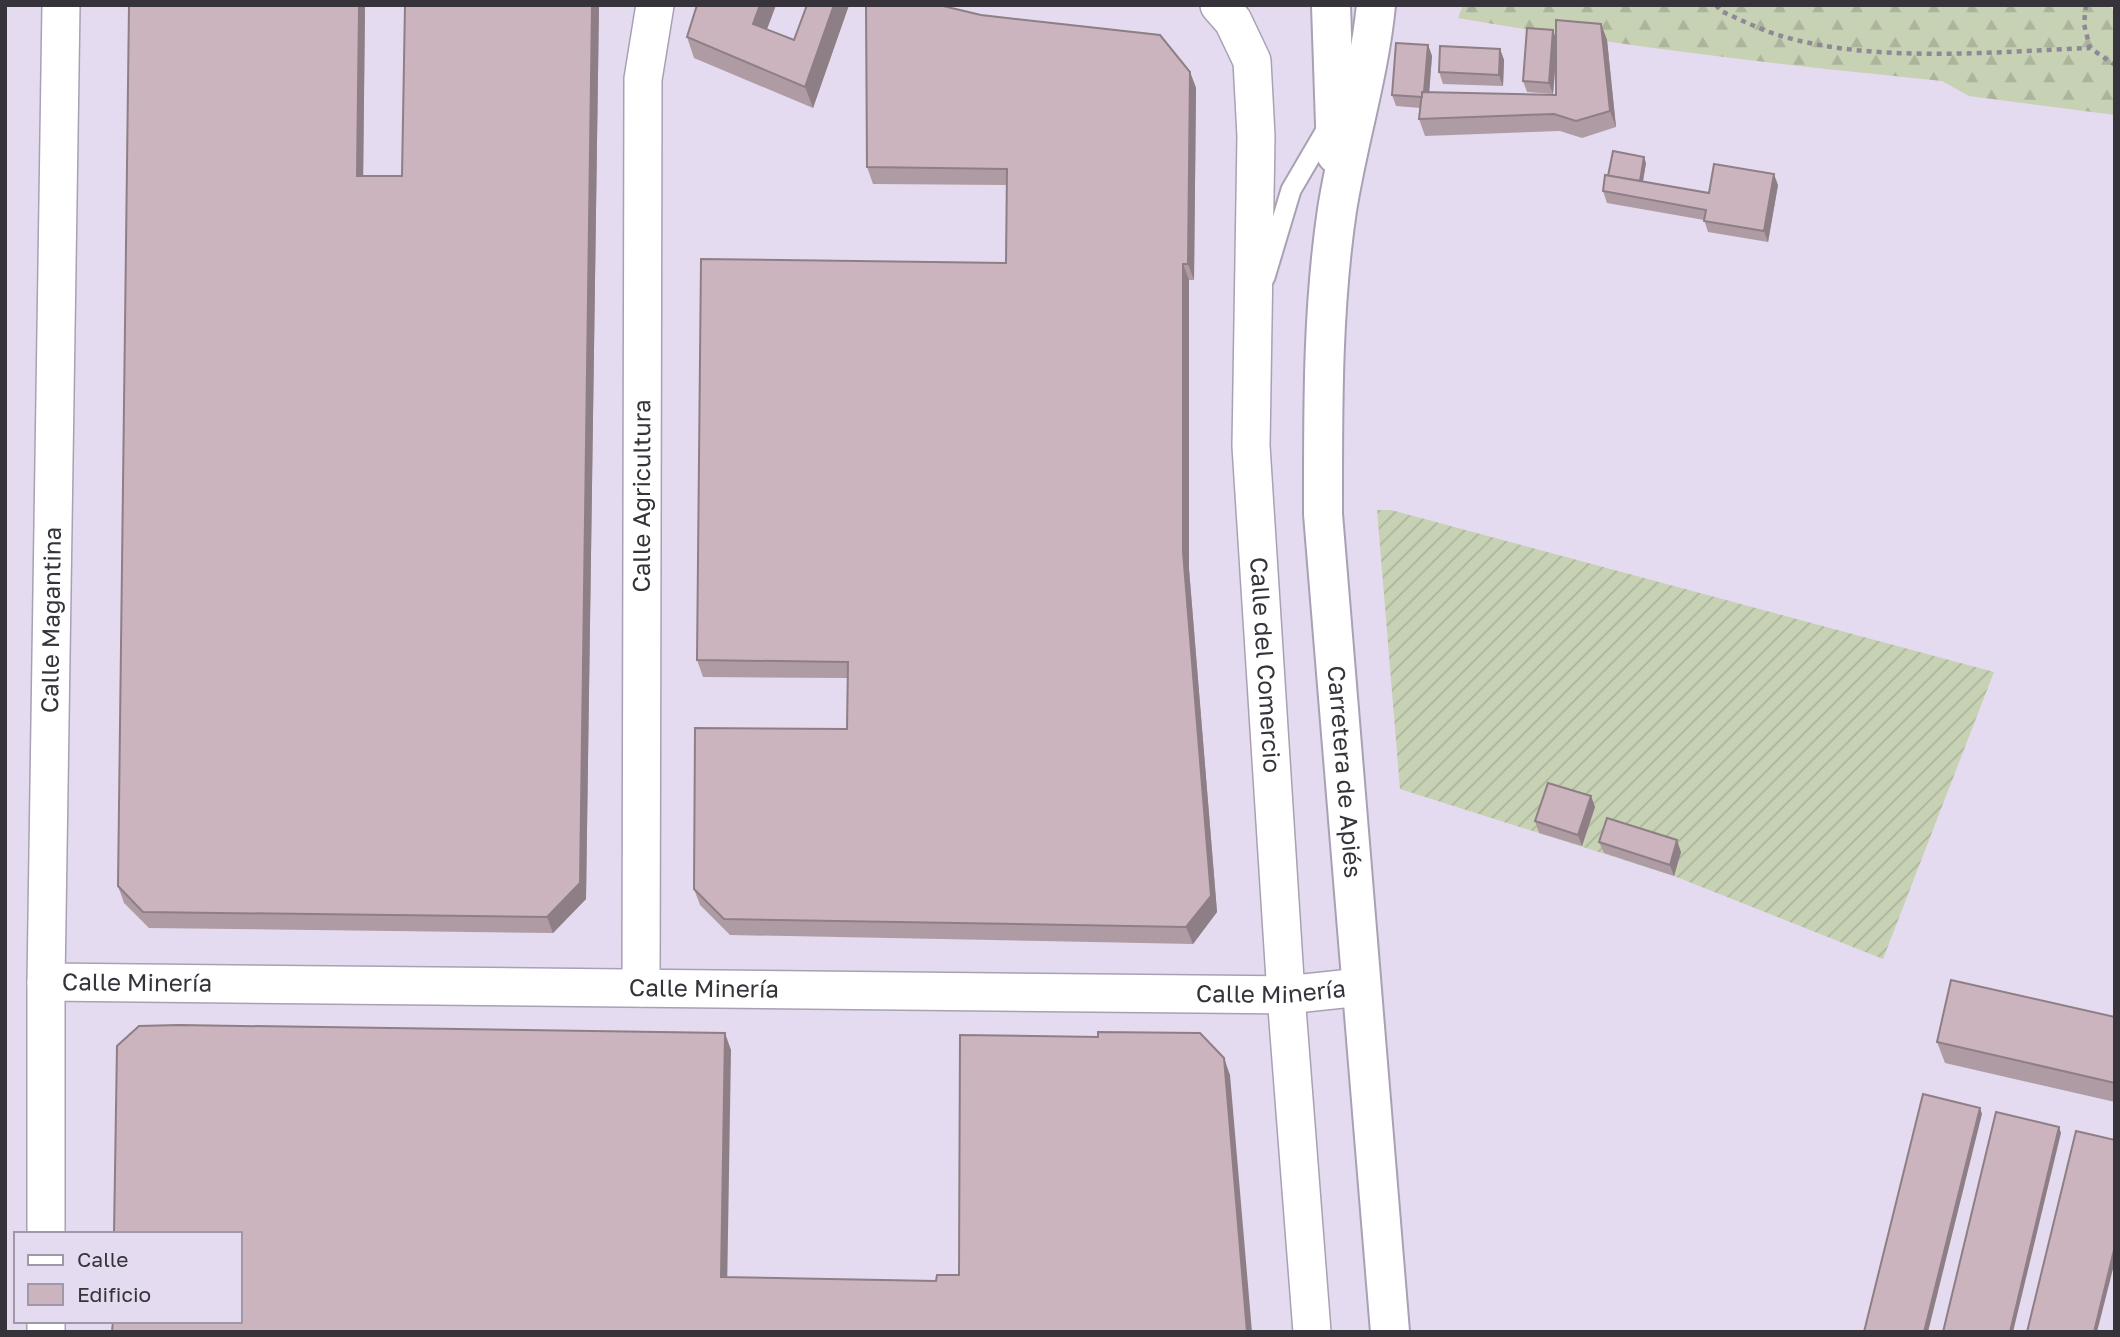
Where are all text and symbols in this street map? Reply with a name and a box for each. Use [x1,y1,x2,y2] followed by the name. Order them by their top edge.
[626,399,655,593] street label: Calle Agricultura
[34,527,66,713] street label: Calle Magantina
[1245,556,1288,774] street label: Calle del Comercio
[1322,664,1369,879] street label: Carretera de Apiés
[62,966,212,997] street label: Calle Minería
[629,972,779,1003] street label: Calle Minería
[1196,973,1347,1008] street label: Calle Minería
[14,1232,242,1323] legend
[77,1246,129,1272] text: Calle
[77,1281,151,1307] text: Edificio

